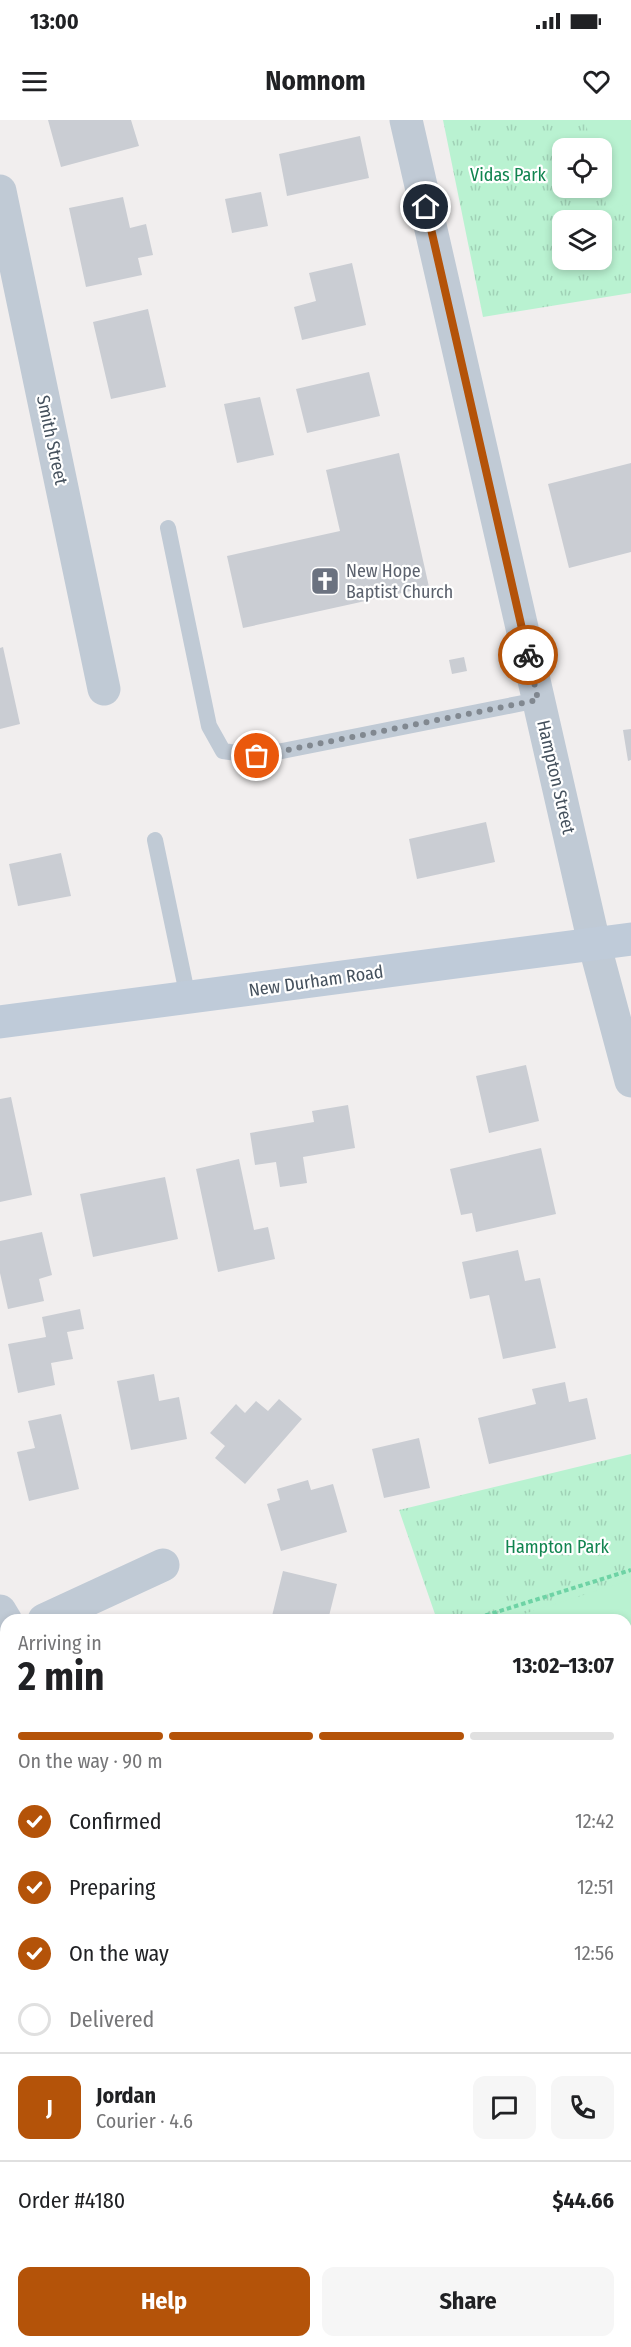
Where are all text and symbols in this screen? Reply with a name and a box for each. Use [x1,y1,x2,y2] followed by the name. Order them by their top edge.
[30,8,79,35] text: 13:00
[18,65,51,98] icon: menu
[265,65,366,97] text: Nomnom
[580,65,613,98] icon: heart
[552,138,612,270] map controls
[552,138,612,198] button: locate
[470,164,547,186] park label: Vidas Park
[400,181,451,232] pin
[409,190,442,223] icon: home
[552,210,612,270] button: layers
[32,393,72,487] street label: Smith Street
[346,560,453,603] place label: New Hope Baptist Church
[309,565,341,597] church icon: New Hope Baptist Church
[498,625,558,685] courier
[512,639,545,672] icon: bike
[532,718,580,836] street label: Hampton Street
[231,730,282,781] pin
[240,739,273,772] icon: bag
[247,961,385,1001] street label: New Durham Road
[505,1536,610,1558] park label: Hampton Park
[18,1631,102,1655] text: Arriving in
[513,1652,614,1679] text: 13:02–13:07
[18,1654,104,1700] text: 2 min
[18,1749,163,1773] text: On the way · 90 m
[18,1805,51,1838] icon: check
[69,1808,162,1835] text: Confirmed
[575,1809,614,1833] text: 12:42
[18,1871,51,1904] icon: check
[69,1874,155,1901] text: Preparing
[577,1875,614,1899] text: 12:51
[18,1937,51,1970] icon: check
[69,1940,169,1967] text: On the way
[574,1941,614,1965] text: 12:56
[69,2006,154,2033] text: Delivered
[473,2076,536,2139] button: chat
[551,2076,614,2139] button: phone
[96,2082,156,2109] text: Jordan
[46,2094,53,2121] text: J
[96,2109,193,2133] text: Courier · 4.6
[18,2187,125,2214] text: Order #4180
[553,2187,614,2214] text: $44.66
[18,2267,310,2336] button: Help
[322,2267,614,2336] button: Share

